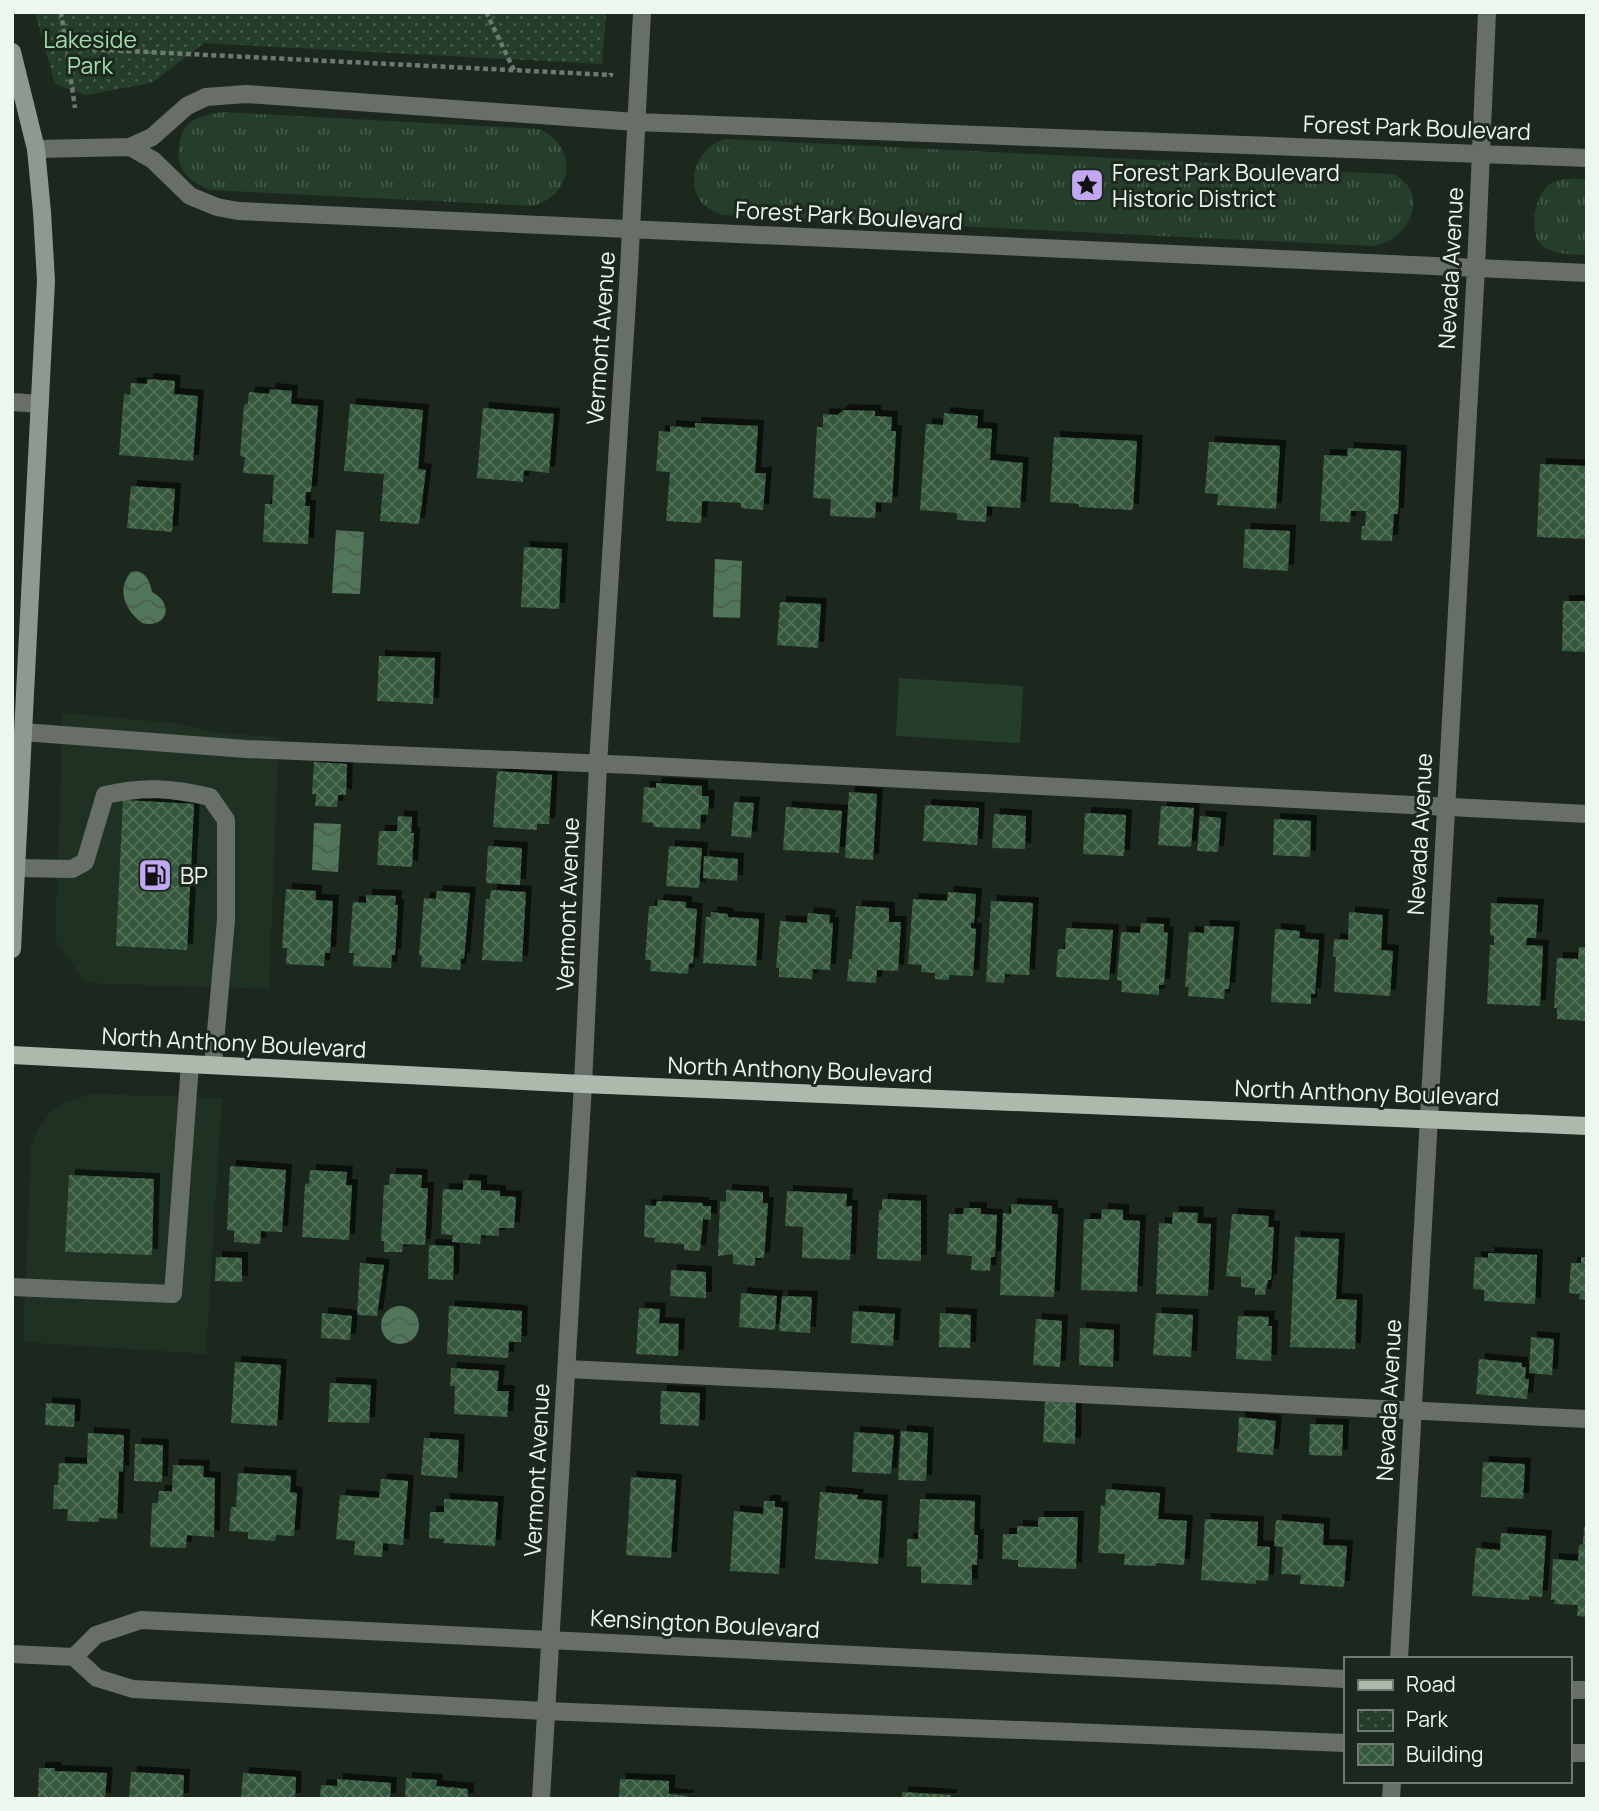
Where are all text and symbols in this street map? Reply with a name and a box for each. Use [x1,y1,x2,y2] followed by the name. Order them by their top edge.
[43,23,137,81] park label: Lakeside Park
[1303,107,1531,147] street label: Forest Park Boulevard
[1112,156,1340,214] place label: Forest Park Boulevard Historic District
[1068,166,1106,204] place icon: Forest Park Boulevard Historic District
[1430,186,1470,350] street label: Nevada Avenue
[734,193,964,237] street label: Forest Park Boulevard
[578,250,622,426] street label: Vermont Avenue
[1399,752,1439,916] street label: Nevada Avenue
[548,817,586,991] street label: Vermont Avenue
[136,856,174,894] fuel station icon: BP
[180,859,208,891] place label: BP
[101,1019,367,1065] street label: North Anthony Boulevard
[667,1048,933,1090] street label: North Anthony Boulevard
[1234,1071,1500,1113] street label: North Anthony Boulevard
[1368,1318,1408,1482] street label: Nevada Avenue
[515,1383,557,1557] street label: Vermont Avenue
[589,1601,821,1645] street label: Kensington Boulevard
[1344,1657,1571,1783] legend
[1406,1670,1456,1698] text: Road
[1406,1705,1448,1733] text: Park
[1406,1740,1483,1768] text: Building

